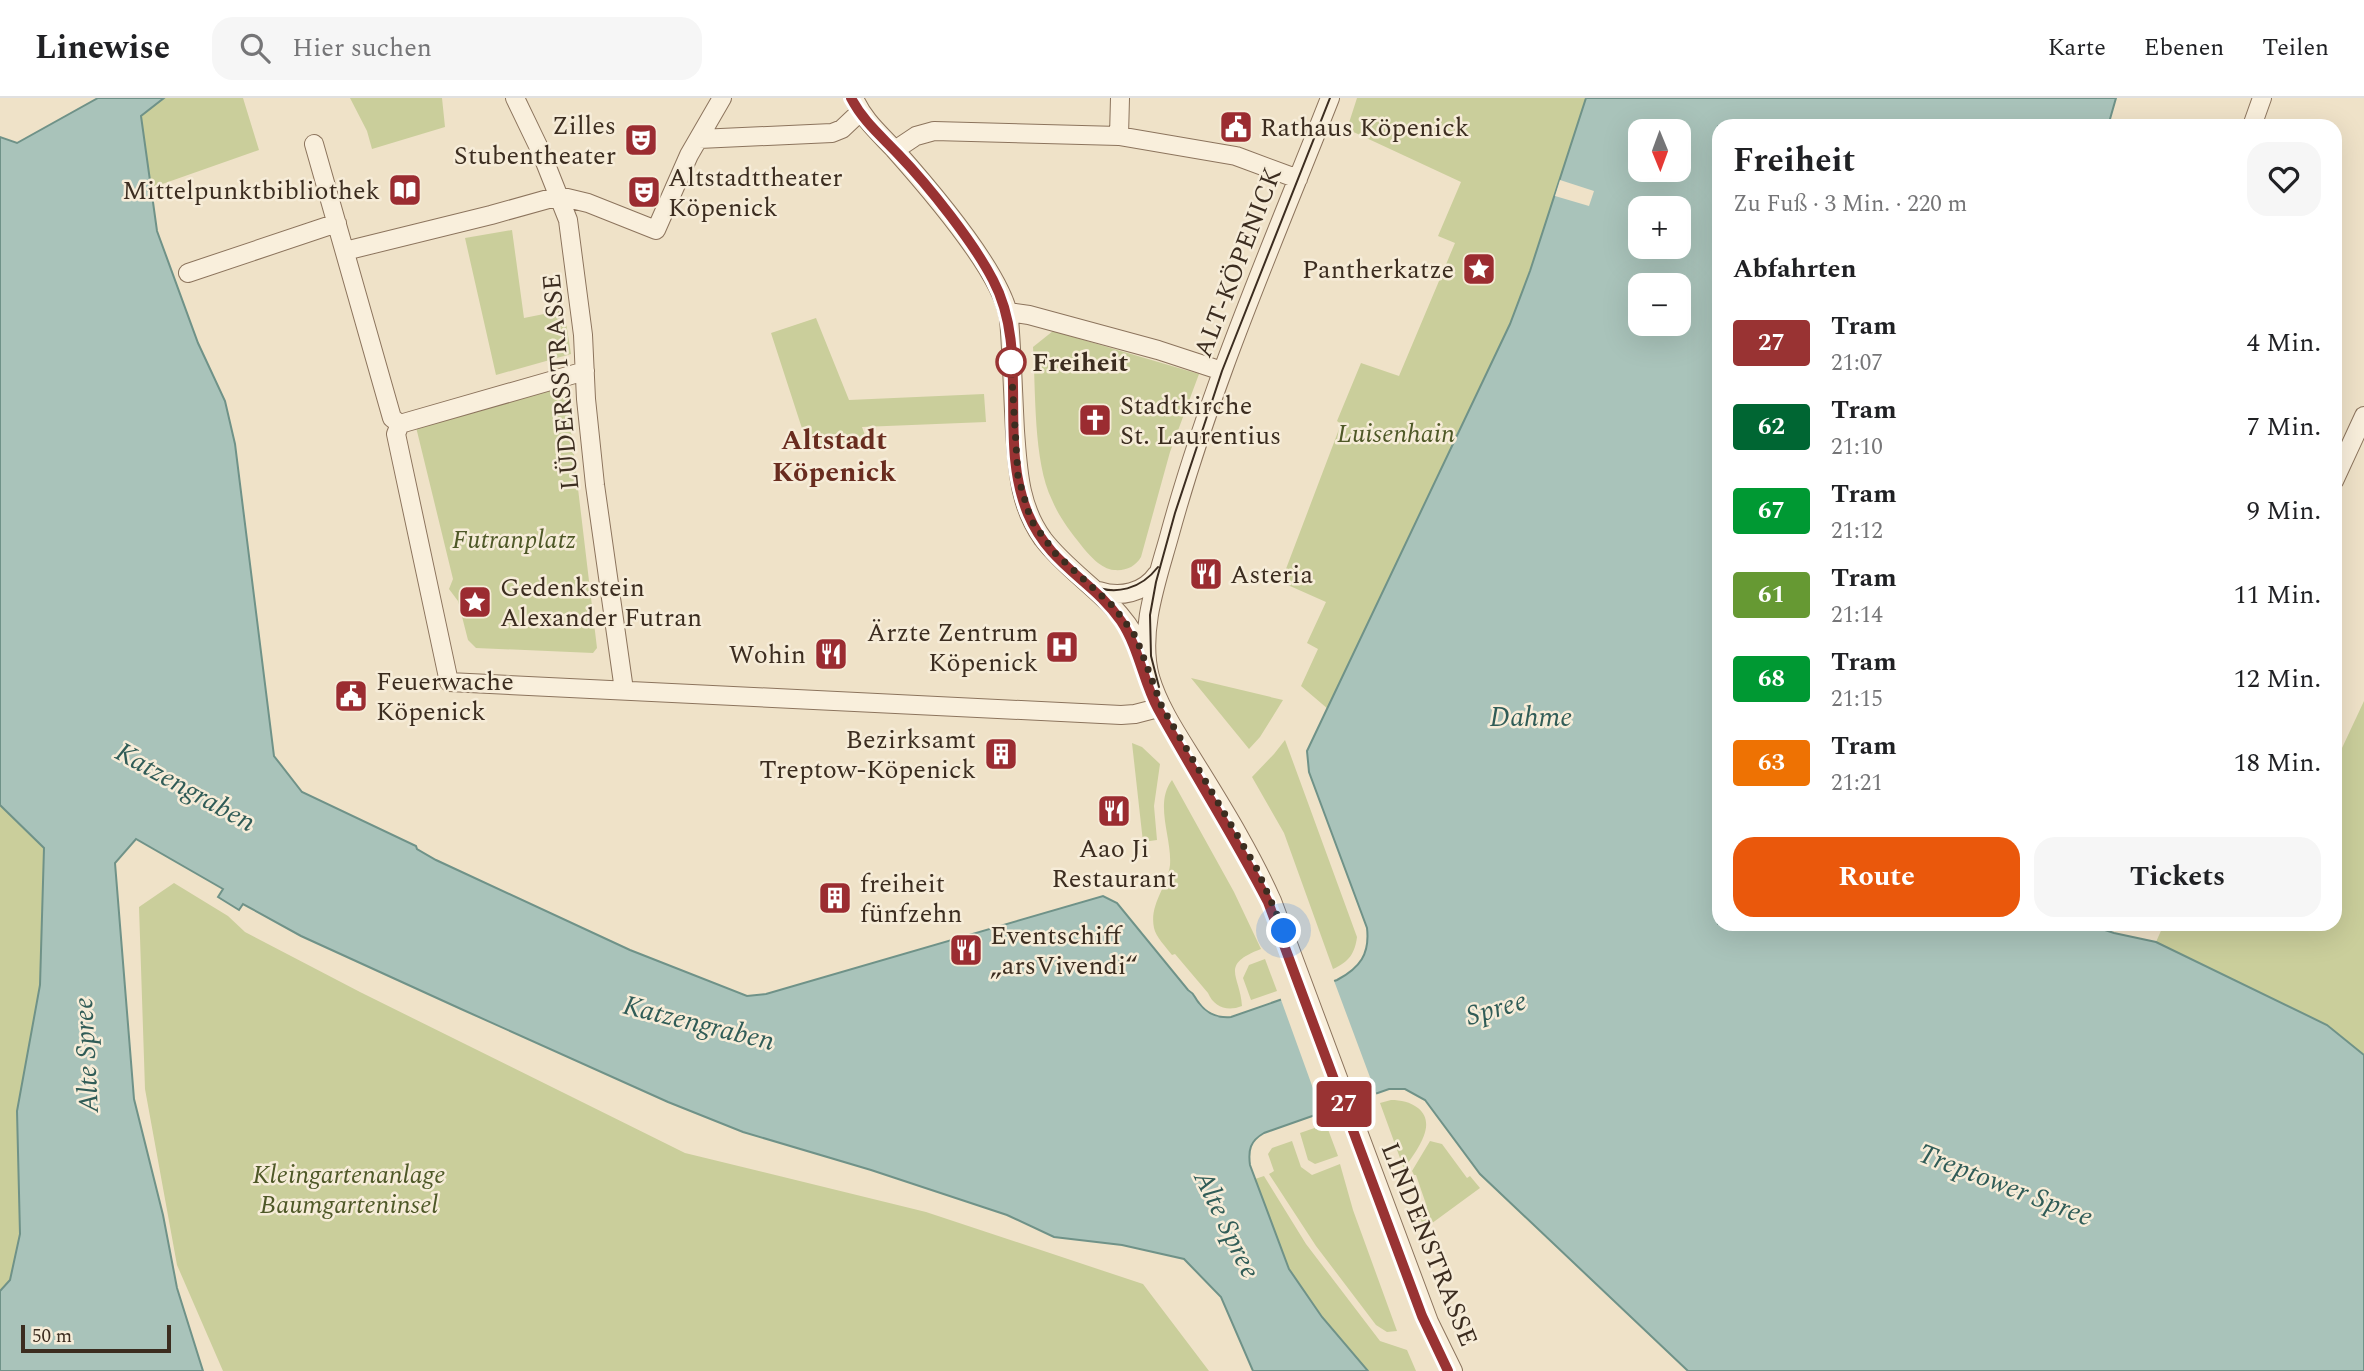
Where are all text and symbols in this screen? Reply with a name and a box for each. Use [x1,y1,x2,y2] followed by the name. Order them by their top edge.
[212,17,702,80] search box
[35,23,170,73] text: Linewise
[292,28,432,68] text: Hier suchen
[236,29,274,67] icon: search
[2048,30,2106,66] text: Karte
[2144,30,2224,66] text: Ebenen
[2262,30,2329,66] text: Teilen
[454,106,616,176] place label: Zilles Stubentheater
[1217,108,1255,146] public building icon: Rathaus Köpenick
[1260,108,1469,148] place label: Rathaus Köpenick
[1628,119,1690,182] north arrow
[1628,119,1691,336] map controls
[622,121,660,159] theatre icon: Zilles Stubentheater
[1733,136,1855,186] text: Freiheit
[2247,142,2321,216] button: heart
[668,158,843,228] place label: Altstadttheater Köpenick
[1183,161,1293,363] street label: ALT-KÖPENICK
[122,171,380,211] place label: Mittelpunktbibliothek
[386,171,424,209] library icon: Mittelpunktbibliothek
[625,173,663,211] theatre icon: Altstadttheater Köpenick
[1733,187,1967,222] text: Zu Fuß · 3 Min. · 220 m
[1628,196,1691,259] button: +
[1733,249,1857,289] text: Abfahrten
[1302,250,1454,290] place label: Pantherkatze
[1460,250,1498,288] place icon: Pantherkatze
[532,272,590,492] street label: LÜDERSSTRASSE
[1628,273,1691,336] button: −
[1831,306,1897,346] text: Tram
[2247,323,2321,363] text: 4 Min.
[1758,325,1785,361] text: 27
[1032,343,1128,383] place label: Freiheit
[1831,346,1883,381] text: 21:07
[996,347,1026,377] marker: Freiheit
[1120,386,1281,456] place label: Stadtkirche St. Laurentius
[1831,390,1897,430] text: Tram
[1076,401,1114,439] church icon: Stadtkirche St. Laurentius
[2247,407,2321,447] text: 7 Min.
[1758,409,1785,445] text: 62
[1337,414,1455,454] park label: Luisenhain
[772,419,896,494] district label: Altstadt Köpenick
[1831,430,1883,465] text: 21:10
[1831,474,1897,514] text: Tram
[2247,491,2321,531] text: 9 Min.
[1758,493,1785,529] text: 67
[1831,514,1883,549] text: 21:12
[452,520,576,560] park label: Futranplatz
[1187,555,1225,593] restaurant icon: Asteria
[1230,555,1313,595] place label: Asteria
[1831,558,1897,598] text: Tram
[500,568,702,638] place label: Gedenkstein Alexander Futran
[2234,575,2321,615] text: 11 Min.
[1758,577,1785,613] text: 61
[456,583,494,621] place icon: Gedenkstein Alexander Futran
[1831,598,1883,633] text: 21:14
[867,613,1038,683] place label: Ärzte Zentrum Köpenick
[1043,628,1081,666] hospital icon: Ärzte Zentrum Köpenick
[729,635,806,675] place label: Wohin
[812,635,850,673] restaurant icon: Wohin
[1831,642,1897,682] text: Tram
[2234,659,2321,699] text: 12 Min.
[1758,661,1785,697] text: 68
[376,662,514,732] place label: Feuerwache Köpenick
[332,677,370,715] public building icon: Feuerwache Köpenick
[1831,682,1883,717] text: 21:15
[1490,696,1572,739] water label: Dahme
[759,720,976,790] place label: Bezirksamt Treptow-Köpenick
[1831,726,1897,766] text: Tram
[107,731,264,844] water label: Katzengraben
[982,735,1020,773] building icon: Bezirksamt Treptow-Köpenick
[2234,743,2321,783] text: 18 Min.
[1758,745,1785,781] text: 63
[1831,766,1883,801] text: 21:21
[1095,792,1133,830] restaurant icon: Aao Ji Restaurant
[1052,829,1176,899] place label: Aao Ji Restaurant
[1733,837,2020,917] button: Route
[2034,837,2321,917] button: Tickets
[860,864,963,934] place label: freiheit fünfzehn
[816,879,854,917] building icon: freiheit fünfzehn
[1266,913,1301,948] your location
[990,916,1138,986] place label: Eventschiff „arsVivendi“
[947,931,985,969] restaurant icon: Eventschiff „arsVivendi“
[1461,979,1532,1038] water label: Spree
[618,984,779,1063] water label: Katzengraben
[62,996,111,1115] water label: Alte Spree
[1312,1081,1376,1127] line badge: 27
[1331,1086,1357,1122] text: 27
[1912,1132,2099,1239] water label: Treptower Spree
[1370,1136,1488,1353] street label: LINDENSTRASSE
[253,1155,445,1225] park label: Kleingartenanlage Baumgarteninsel
[1181,1162,1271,1286] water label: Alte Spree
[21,1322,172,1354] scale bar
[32,1322,72,1351] text: 50 m

